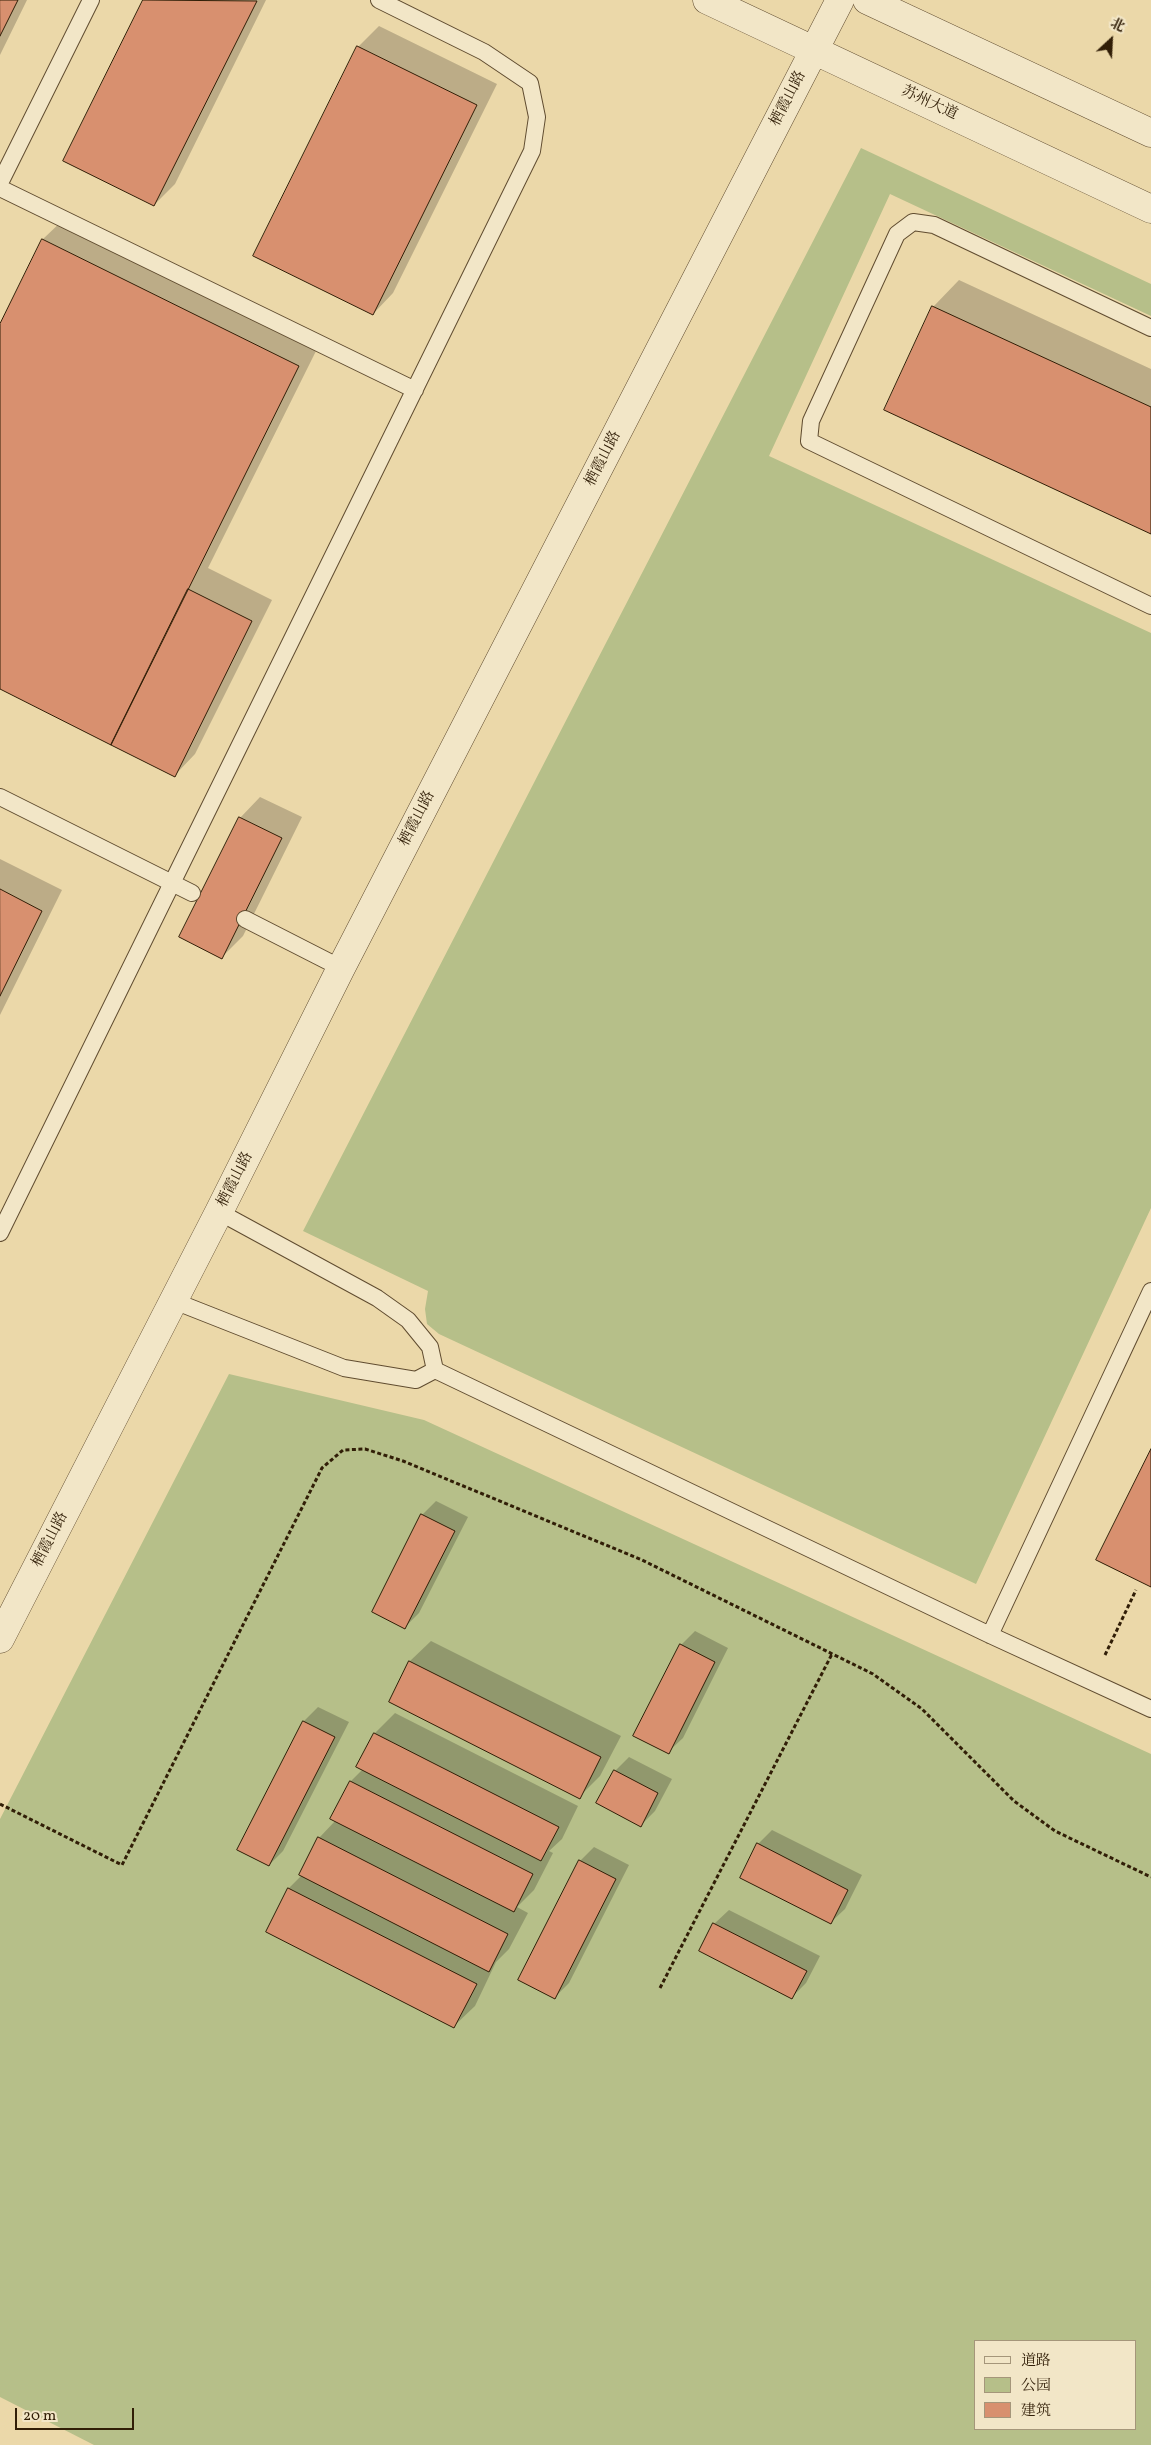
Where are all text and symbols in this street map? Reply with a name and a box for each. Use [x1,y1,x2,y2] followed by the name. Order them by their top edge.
[1107,14,1128,38] text: 北
[1086,15,1136,65] north arrow
[767,68,811,130] street label: 栖霞山路
[898,83,960,125] street label: 苏州大道
[582,428,626,490] street label: 栖霞山路
[396,788,440,850] street label: 栖霞山路
[214,1149,258,1211] street label: 栖霞山路
[29,1509,73,1571] street label: 栖霞山路
[974,2340,1136,2430] legend
[1021,2351,1051,2372] text: 道路
[1021,2376,1051,2397] text: 公园
[18,2398,136,2430] scale bar
[1021,2401,1051,2422] text: 建筑
[23,2406,56,2427] text: 20 m

